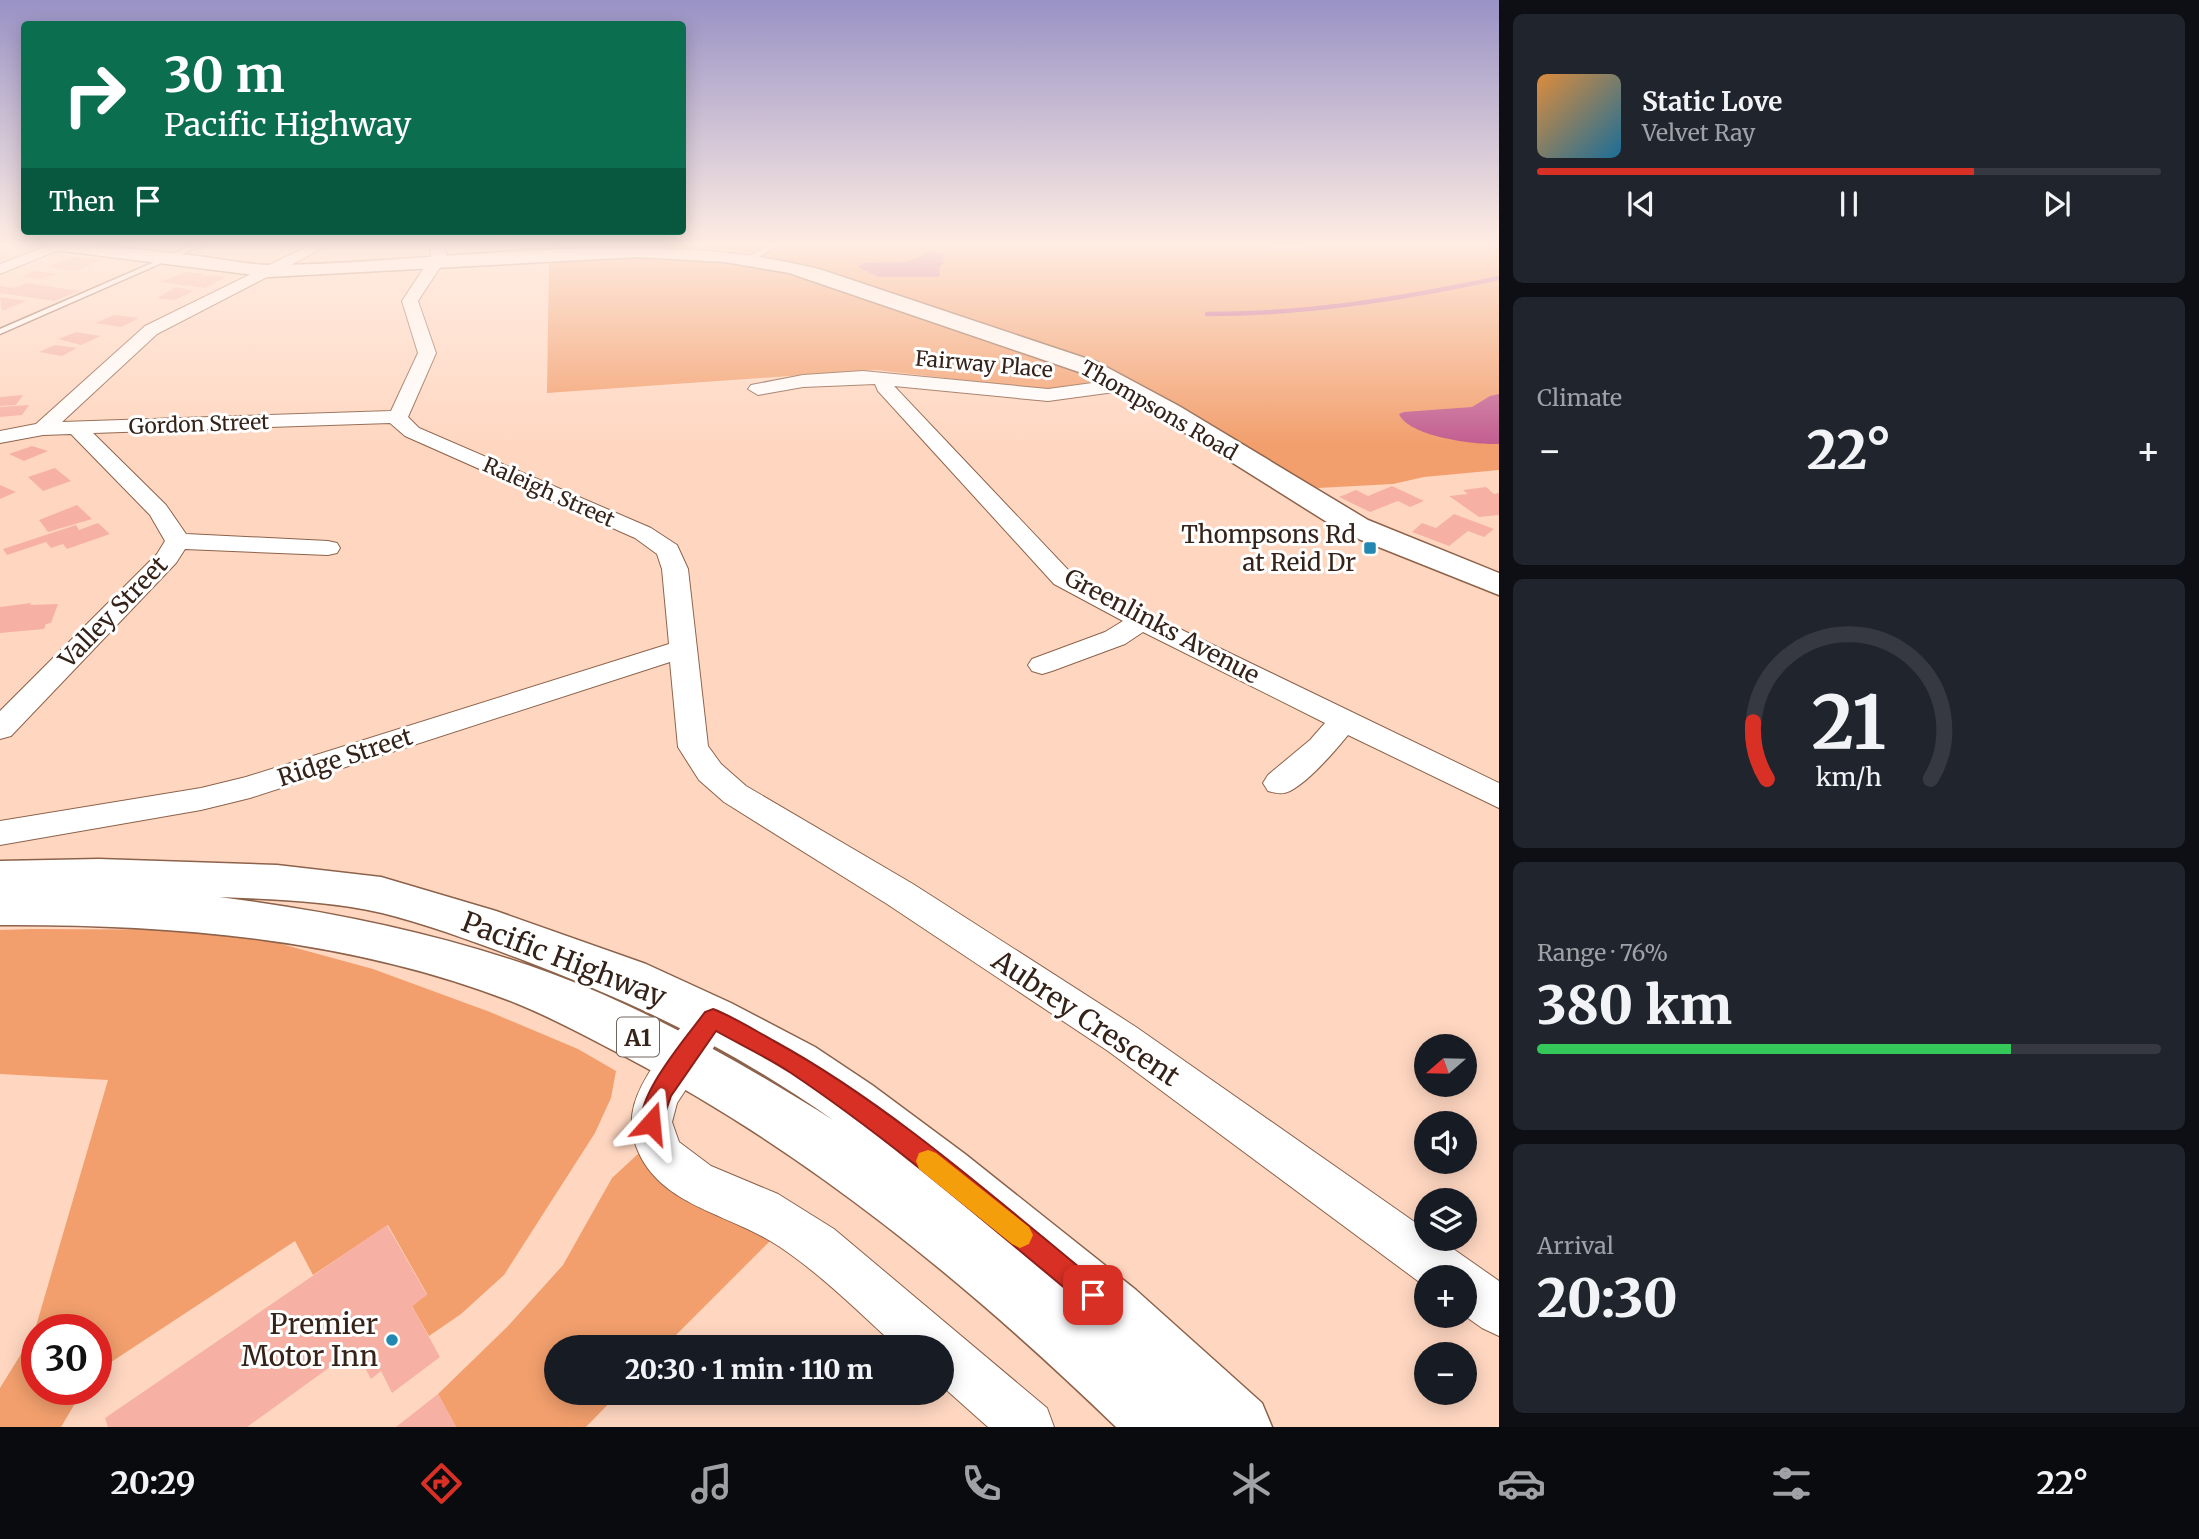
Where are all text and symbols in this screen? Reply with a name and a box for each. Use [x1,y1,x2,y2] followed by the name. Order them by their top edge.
[164,44,285,105] text: 30 m
[49,49,140,140] icon: right
[1642,85,1782,118] text: Static Love
[164,105,411,145] text: Pacific Highway
[1642,118,1755,147] text: Velvet Ray
[129,182,167,220] icon: arrive
[49,185,115,218] text: Then
[1622,185,1660,223] icon: previous
[1830,185,1868,223] icon: pause
[2038,185,2076,223] icon: next
[914,345,1054,383] street label: Fairway Place
[1076,354,1243,466] street label: Thompsons Road
[1537,383,1622,412] text: Climate
[128,408,270,440] street label: Gordon Street
[1807,418,1891,483] text: 22°
[1537,427,1562,474] text: −
[2136,427,2161,474] text: +
[479,451,619,533] street label: Raleigh Street
[1181,519,1356,578] place label: Thompsons Rd at Reid Dr
[1362,540,1378,556] marker: Thompsons Rd at Reid Dr
[51,549,174,675] street label: Valley Street
[1059,561,1265,691] street label: Greenlinks Avenue
[1812,678,1886,770] text: 21
[274,720,417,793] street label: Ridge Street
[1816,761,1882,793] text: km/h
[457,903,672,1015] street label: Pacific Highway
[1537,938,1668,967] text: Range · 76%
[985,941,1187,1094] street label: Aubrey Crescent
[1537,973,1732,1038] text: 380 km
[617,1018,659,1056] road number: A1
[1414,1034,1477,1097] north arrow
[1414,1034,1477,1405] map controls
[614,1086,688,1160] position arrow
[1414,1111,1477,1174] button: sound
[1414,1188,1477,1251] button: layers
[1537,1231,1614,1260] text: Arrival
[1063,1265,1123,1325] pin
[1414,1265,1477,1328] button: +
[1537,1266,1678,1331] text: 20:30
[1074,1276,1112,1314] icon: arrive
[241,1306,378,1374] place label: Premier Motor Inn
[21,1314,112,1405] speed limit sign: 30
[384,1332,400,1348] marker: Premier Motor Inn
[1414,1342,1477,1405] button: −
[625,1353,873,1386] text: 20:30 · 1 min · 110 m
[417,1459,466,1508] icon: directions
[687,1459,736,1508] icon: music
[957,1459,1006,1508] icon: phone
[1227,1459,1276,1508] icon: climate
[1497,1459,1546,1508] icon: car
[1767,1459,1816,1508] icon: filters
[110,1463,196,1503] text: 20:29
[2037,1463,2088,1503] text: 22°

